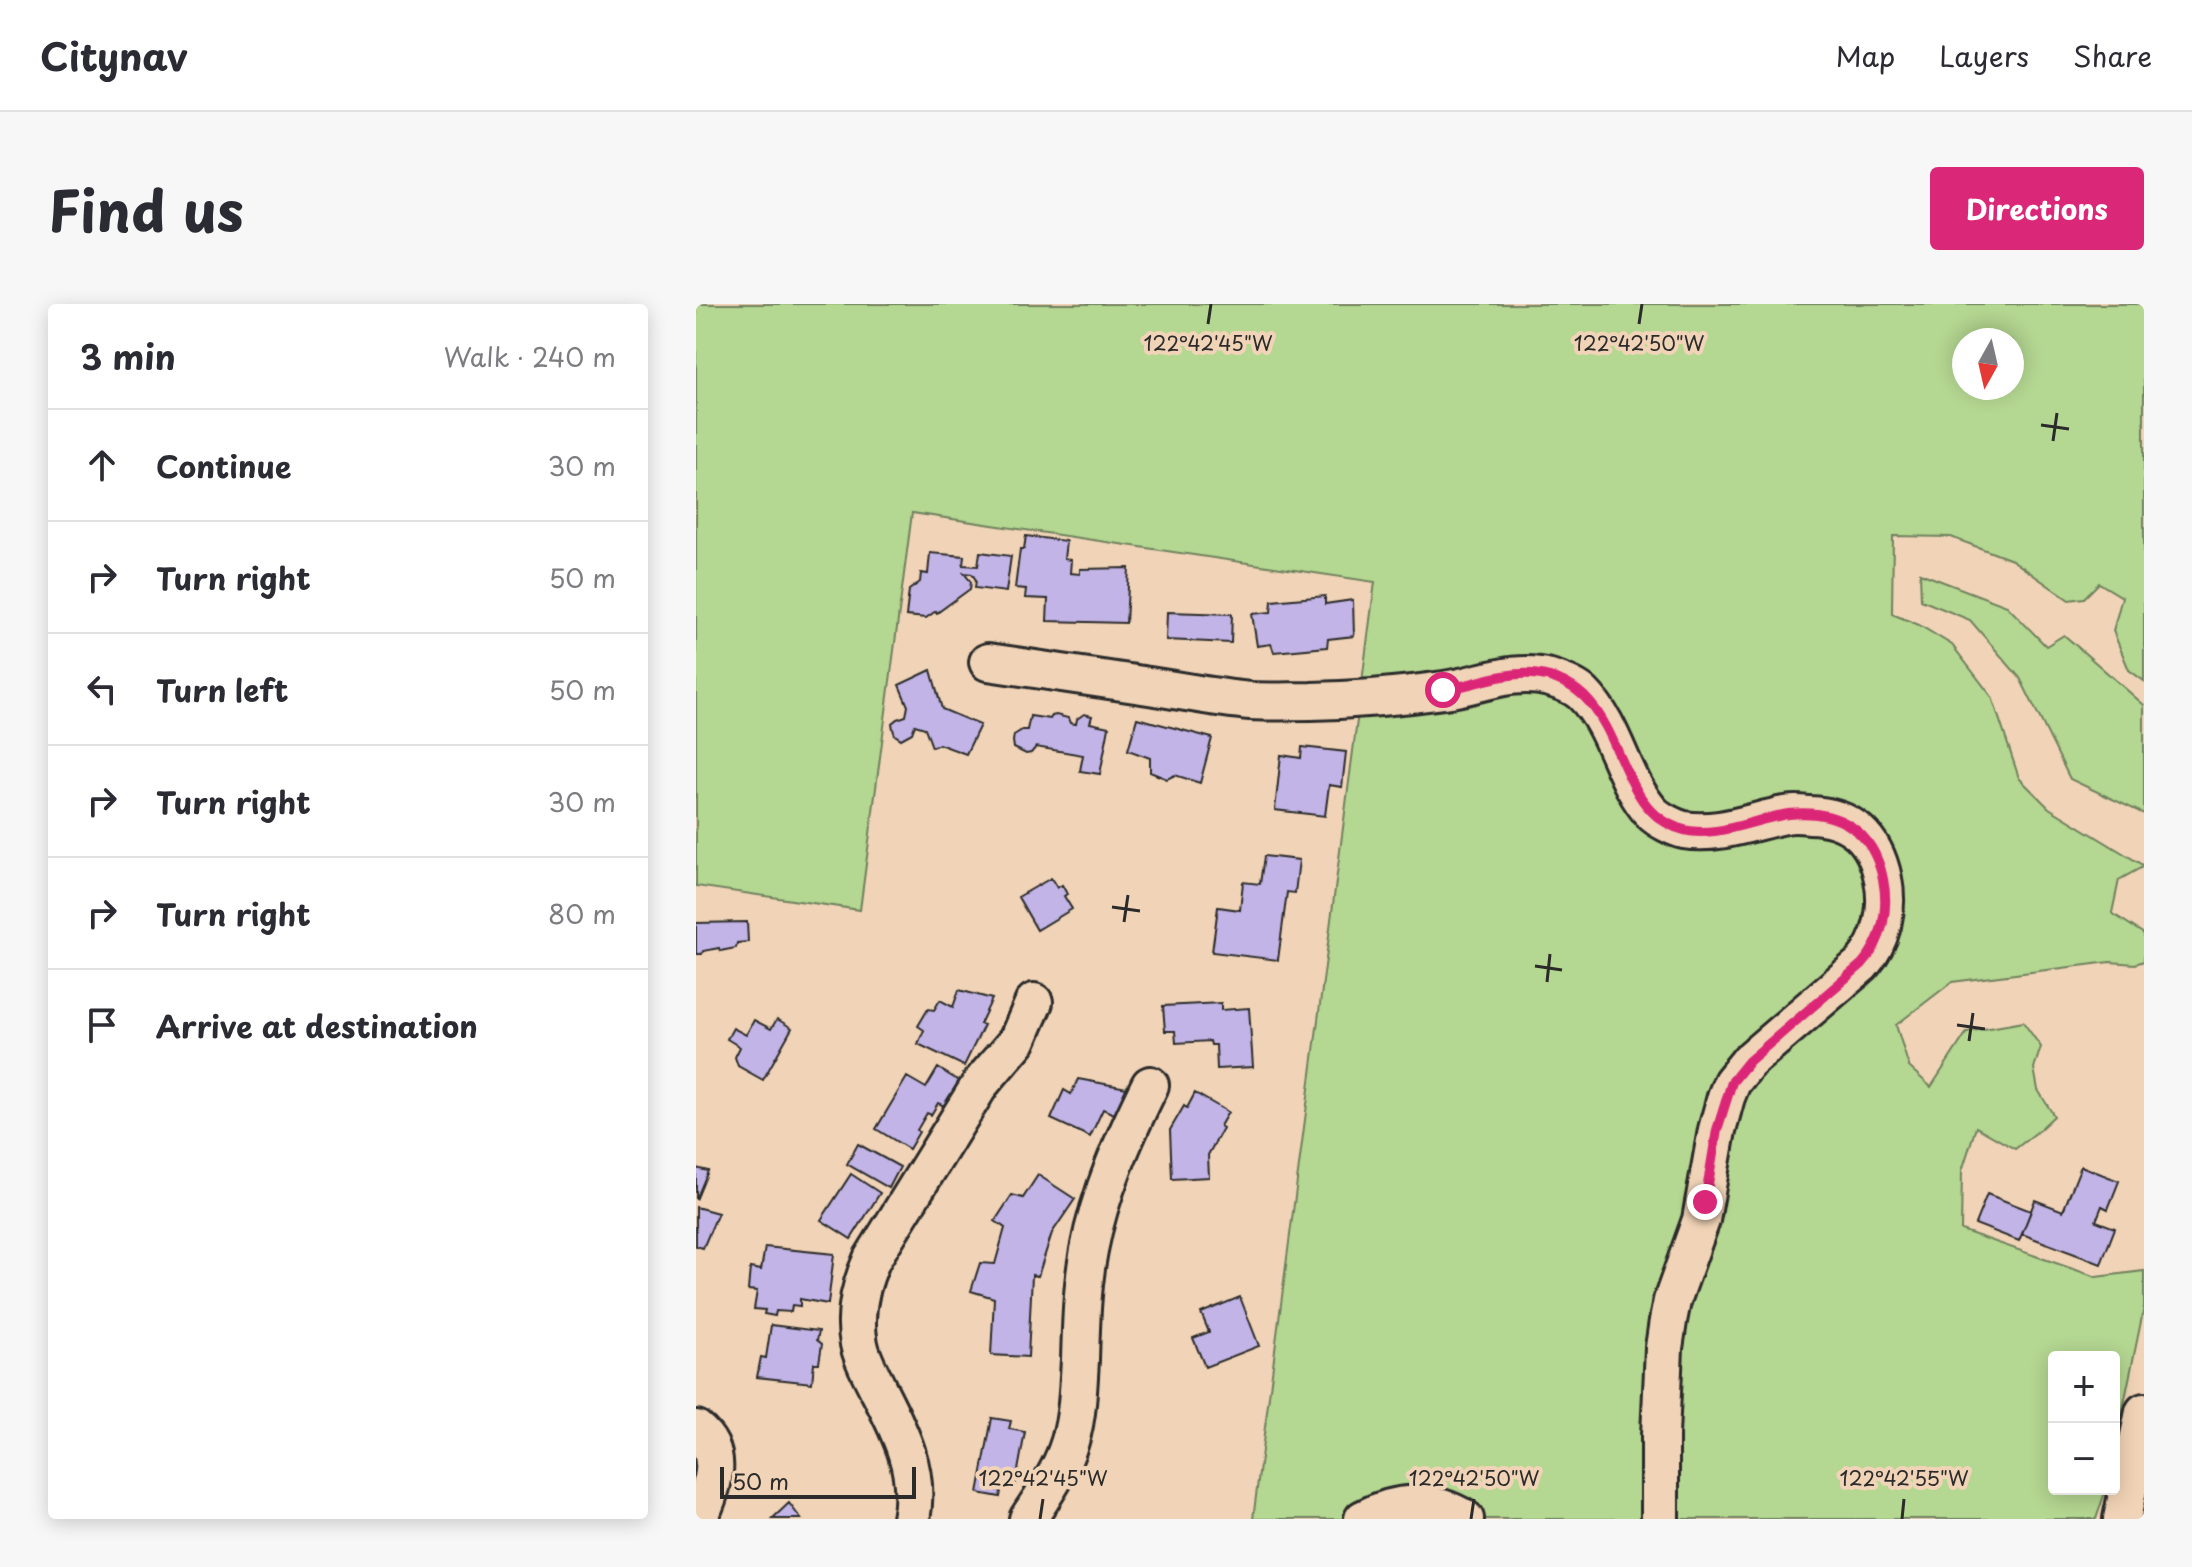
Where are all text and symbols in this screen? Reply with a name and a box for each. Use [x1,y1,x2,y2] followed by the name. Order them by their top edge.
[40,27,188,84] text: Citynav
[1835,34,1895,77] text: Map
[1939,34,2029,77] text: Layers
[2073,34,2152,77] text: Share
[48,166,244,251] text: Find us
[1930,167,2144,250] button: Directions
[1144,328,1273,358] text: 122°42'45"W
[1574,328,1705,358] text: 122°42'50"W
[1952,328,2024,400] north arrow
[80,330,176,382] text: 3 min
[444,337,616,376] text: Walk · 240 m
[80,443,124,487] icon: ahead
[156,443,291,488] text: Continue
[548,446,616,485] text: 30 m
[80,555,124,599] icon: right
[156,555,311,600] text: Turn right
[549,558,616,597] text: 50 m
[80,667,124,711] icon: left
[156,667,288,712] text: Turn left
[549,670,616,709] text: 50 m
[1425,672,1461,708] route start
[80,779,124,823] icon: right
[156,779,311,824] text: Turn right
[548,782,616,821] text: 30 m
[80,891,124,935] icon: right
[156,891,311,936] text: Turn right
[548,894,616,933] text: 80 m
[80,1003,124,1047] icon: arrive
[156,1003,478,1048] text: Arrive at destination
[1687,1184,1723,1220] route end
[2048,1351,2120,1495] map controls
[2048,1351,2120,1423] button: +
[2048,1423,2120,1495] button: −
[720,1463,916,1499] scale bar
[979,1463,1108,1493] text: 122°42'45"W
[1409,1463,1540,1493] text: 122°42'50"W
[1839,1463,1969,1493] text: 122°42'55"W
[732,1464,789,1497] text: 50 m

